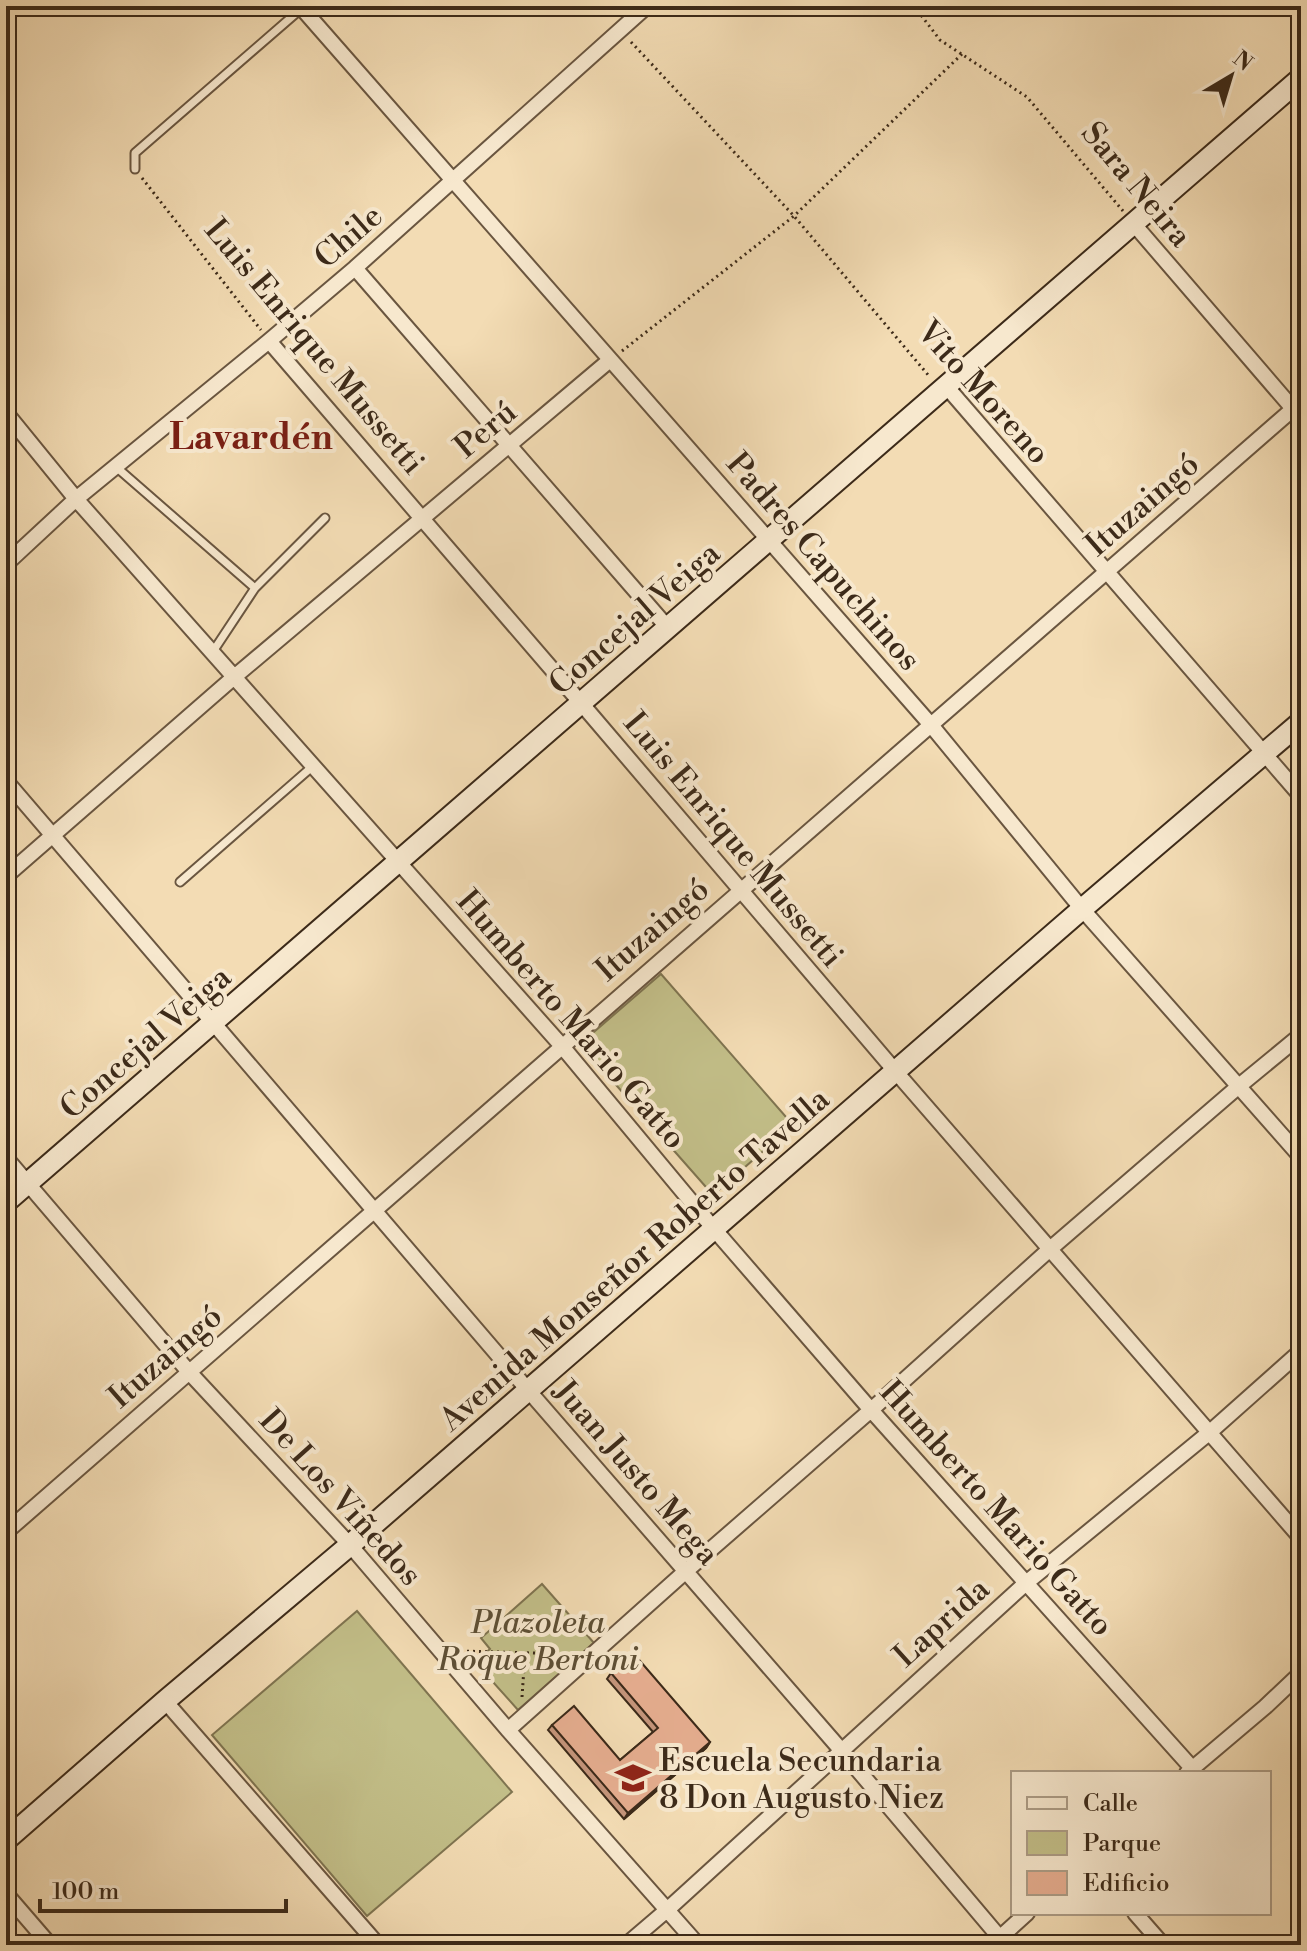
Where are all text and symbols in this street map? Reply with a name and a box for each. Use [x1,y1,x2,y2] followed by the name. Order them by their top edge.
[1191,36,1271,116] north arrow
[1227,45,1258,78] text: N
[1072,114,1201,256] street label: Sara Neira
[306,196,391,277] street label: Chile
[196,211,433,483] street label: Luis Enrique Mussetti
[908,312,1058,473] street label: Vito Moreno
[446,392,525,467] street label: Perú
[169,416,333,461] district label: Lavardén
[717,444,929,679] street label: Padres Capuchinos
[1078,445,1208,565] street label: Ituzaingó
[541,533,729,704] street label: Concejal Veiga
[615,704,852,976] street label: Luis Enrique Mussetti
[588,870,718,990] street label: Ituzaingó
[448,882,695,1158] street label: Humberto Mario Gatto
[52,957,240,1128] street label: Concejal Veiga
[431,1079,838,1441] street label: Avenida Monseñor Roberto Tavella
[101,1297,231,1417] street label: Ituzaingó
[544,1371,728,1574] street label: Juan Justo Mega
[871,1372,1122,1645] street label: Humberto Mario Gatto
[250,1401,430,1594] street label: De Los Viñedos
[885,1569,998,1676] street label: Laprida
[436,1603,639,1680] park label: Plazoleta Roque Bertoni
[659,1741,944,1818] place label: Escuela Secundaria 8 Don Augusto Niez
[614,1759,652,1797] school or university icon: Escuela Secundaria 8 Don Augusto Niez
[1011,1771,1271,1915] legend
[1083,1789,1138,1819] text: Calle
[1083,1829,1161,1859] text: Parque
[40,1863,286,1913] scale bar
[1083,1869,1169,1899] text: Edificio
[52,1877,119,1907] text: 100 m

